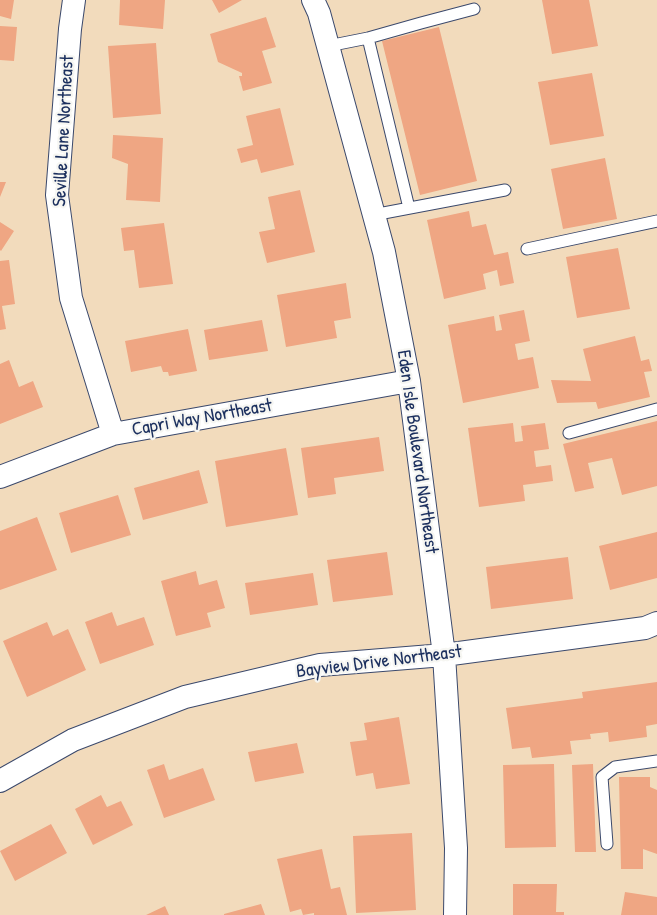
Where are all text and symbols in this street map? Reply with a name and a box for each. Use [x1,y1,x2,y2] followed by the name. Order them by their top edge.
[49,55,79,207] street label: Seville Lane Northeast
[391,349,443,555] street label: Eden Isle Boulevard Northeast
[130,394,274,442] street label: Capri Way Northeast
[295,641,463,683] street label: Bayview Drive Northeast

